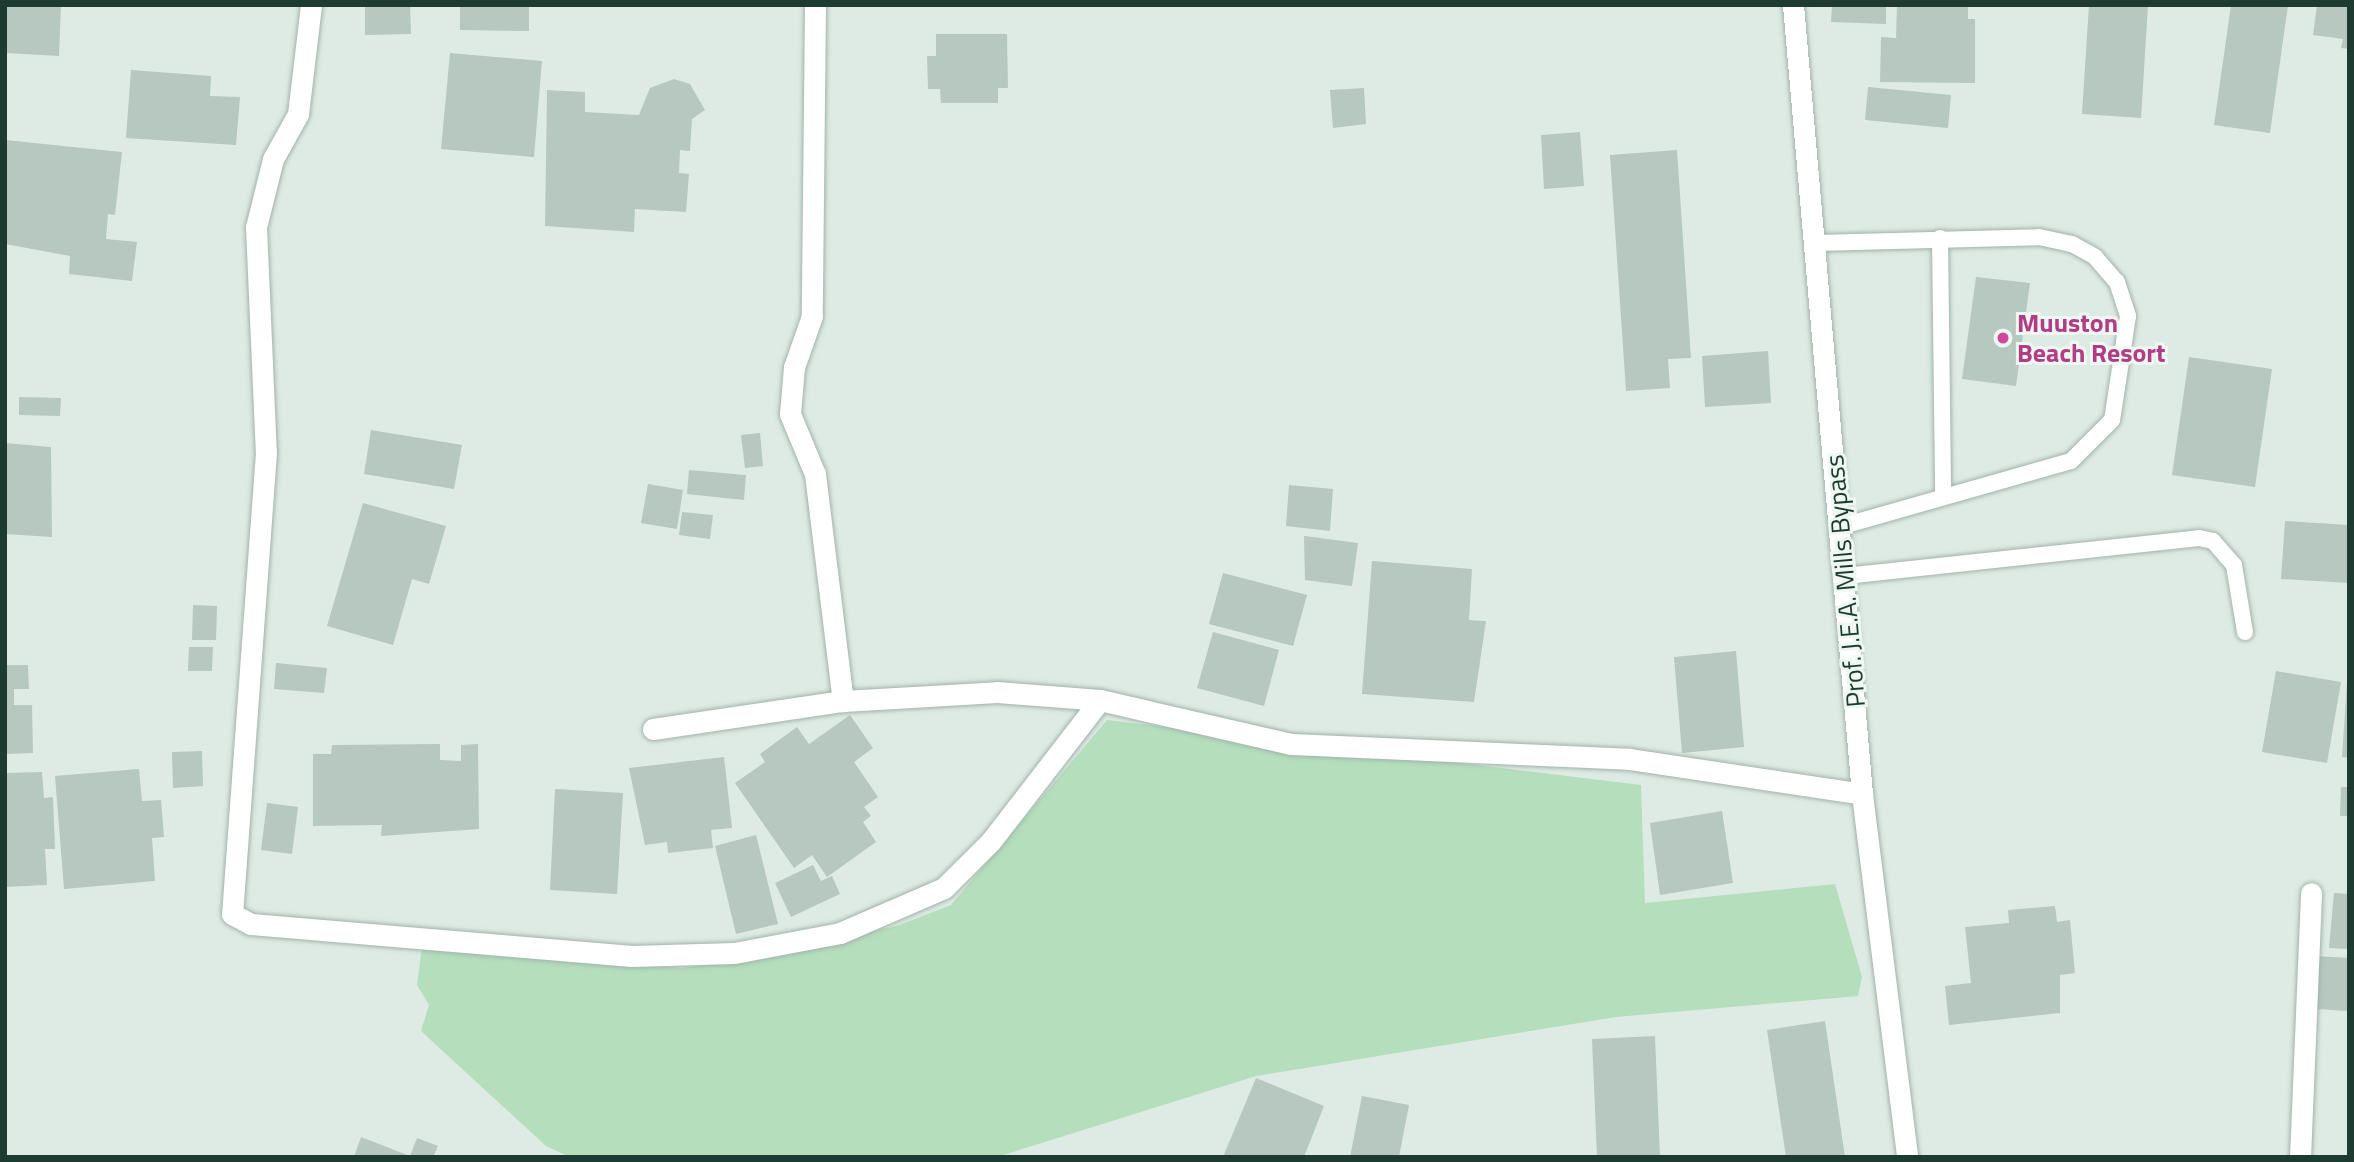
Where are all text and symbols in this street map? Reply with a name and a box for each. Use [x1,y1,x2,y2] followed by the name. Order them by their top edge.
[2017,307,2165,368] place label: Muuston Beach Resort
[1995,330,2011,346] marker: Muuston Beach Resort
[1818,453,1872,709] street label: Prof. J.E.A. Mills Bypass

